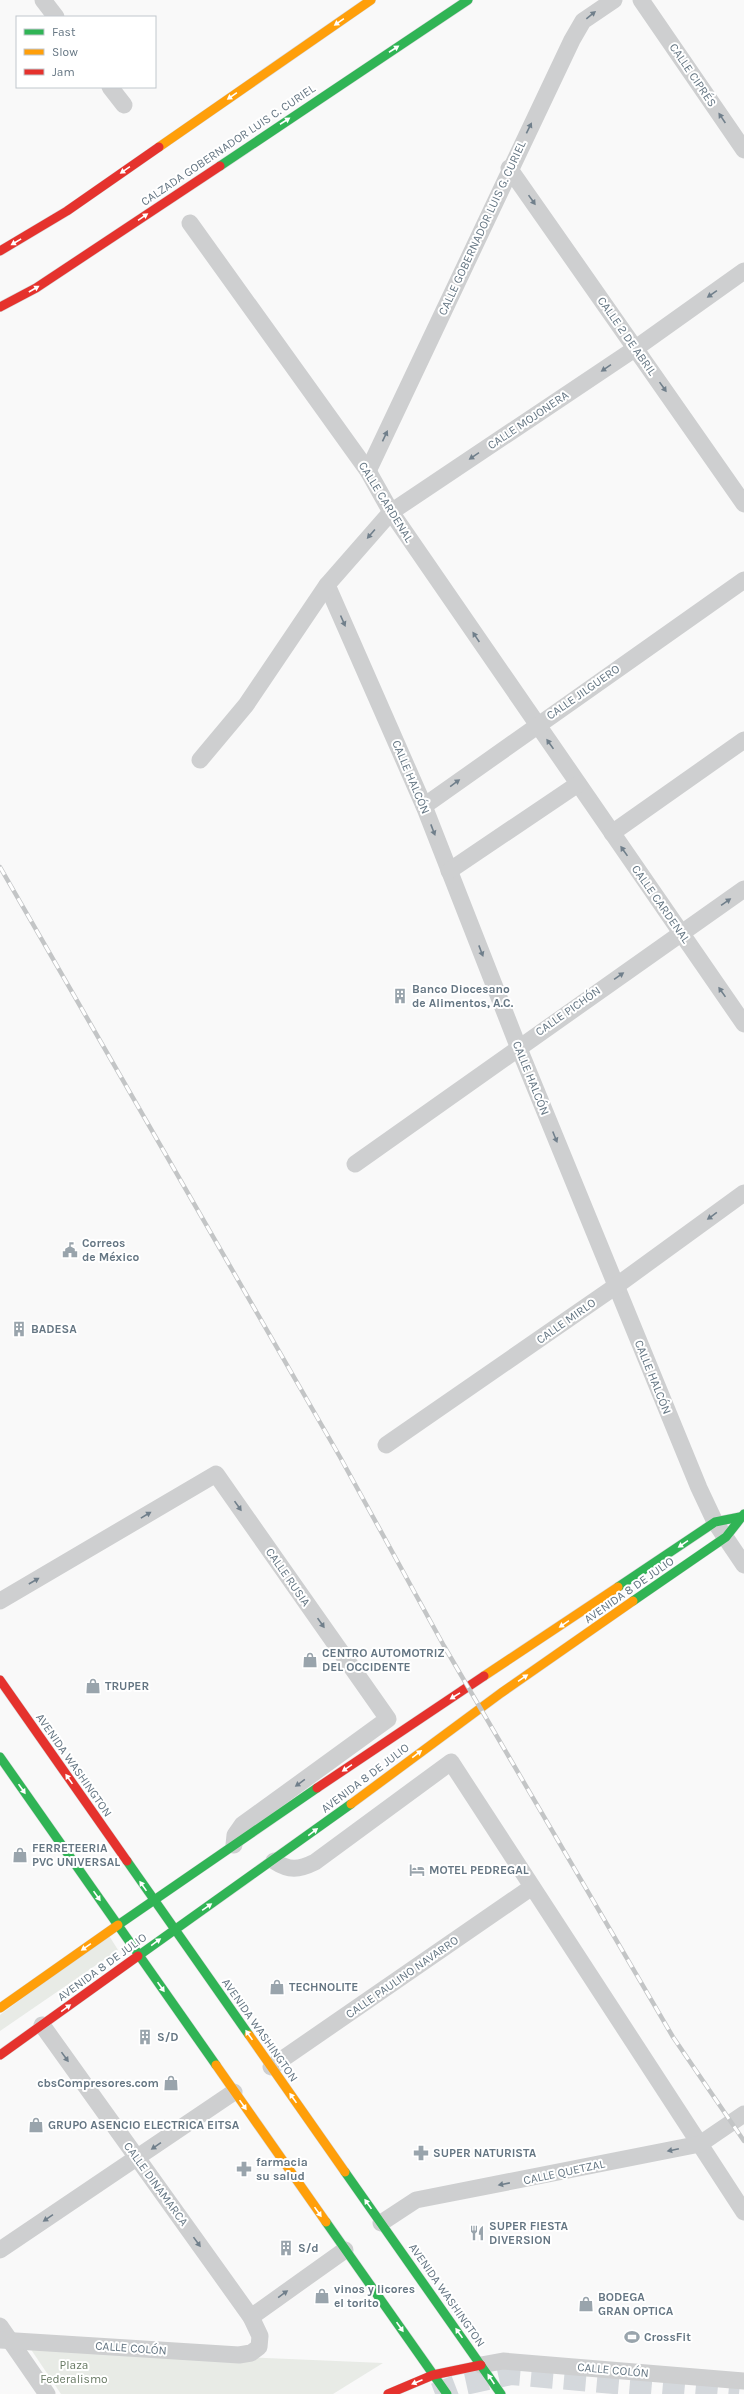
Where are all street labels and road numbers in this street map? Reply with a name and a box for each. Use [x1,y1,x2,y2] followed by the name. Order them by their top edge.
[667,40,720,109] street label: CALLE CIPRÉS
[138,81,318,209] street label: CALZADA GOBERNADOR LUIS C. CURIEL
[435,138,529,317] street label: CALLE GOBERNADOR LUIS G. CURIEL
[595,294,660,378] street label: CALLE 2 DE ABRIL
[485,388,571,452] street label: CALLE MOJONERA
[356,459,417,545] street label: CALLE CARDENAL
[544,661,623,722] street label: CALLE JILGUERO
[389,738,434,816] street label: CALLE HALCÓN
[629,862,693,946] street label: CALLE CARDENAL
[532,983,603,1039] street label: CALLE PICHÓN
[510,1038,553,1117] street label: CALLE HALCÓN
[534,1295,599,1347] street label: CALLE MIRLO
[632,1337,675,1416] street label: CALLE HALCÓN
[263,1545,313,1609] street label: CALLE RUSIA
[581,1554,677,1626] street label: AVENIDA 8 DE JULIO
[33,1711,115,1819] street label: AVENIDA WASHINGTON
[318,1740,412,1816] street label: AVENIDA 8 DE JULIO
[55,1930,149,2004] street label: AVENIDA 8 DE JULIO
[343,1933,461,2021] street label: CALLE PAULINO NAVARRO
[219,1976,301,2084] street label: AVENIDA WASHINGTON
[121,2139,191,2229] street label: CALLE DINAMARCA
[522,2156,606,2187] street label: CALLE QUETZAL
[406,2241,488,2349] street label: AVENIDA WASHINGTON
[95,2338,167,2357] street label: CALLE COLÓN
[577,2359,649,2380] street label: CALLE COLÓN

